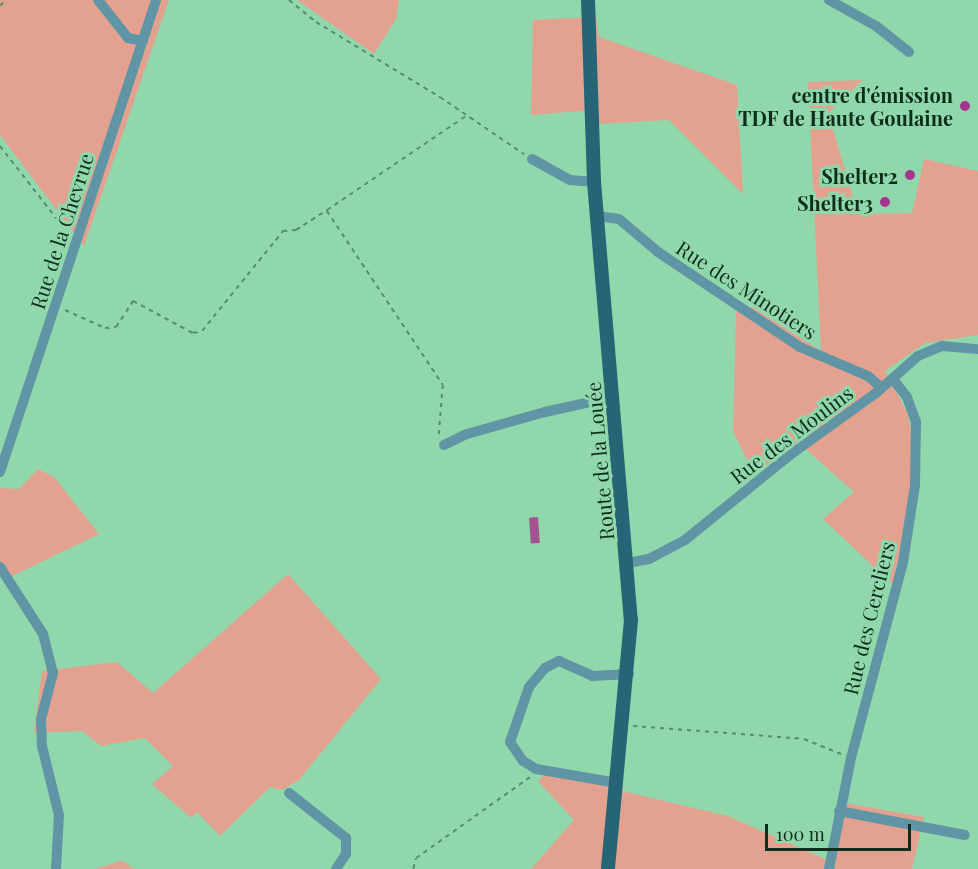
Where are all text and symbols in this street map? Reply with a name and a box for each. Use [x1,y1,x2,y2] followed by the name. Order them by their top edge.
[738,83,953,130] place label: centre d'émission TDF de Haute Goulaine
[958,99,972,113] marker: centre d'émission TDF de Haute Goulaine
[24,150,98,312] street label: Rue de la Chevrue
[821,163,898,187] place label: Shelter2
[903,168,917,182] marker: Shelter2
[797,190,873,214] place label: Shelter3
[878,195,892,209] marker: Shelter3
[672,235,822,343] street label: Rue des Minotiers
[580,380,618,542] street label: Route de la Louée
[725,380,857,488] street label: Rue des Moulins
[837,539,899,697] street label: Rue des Cercliers
[768,812,914,850] scale bar
[776,822,825,846] text: 100 m

